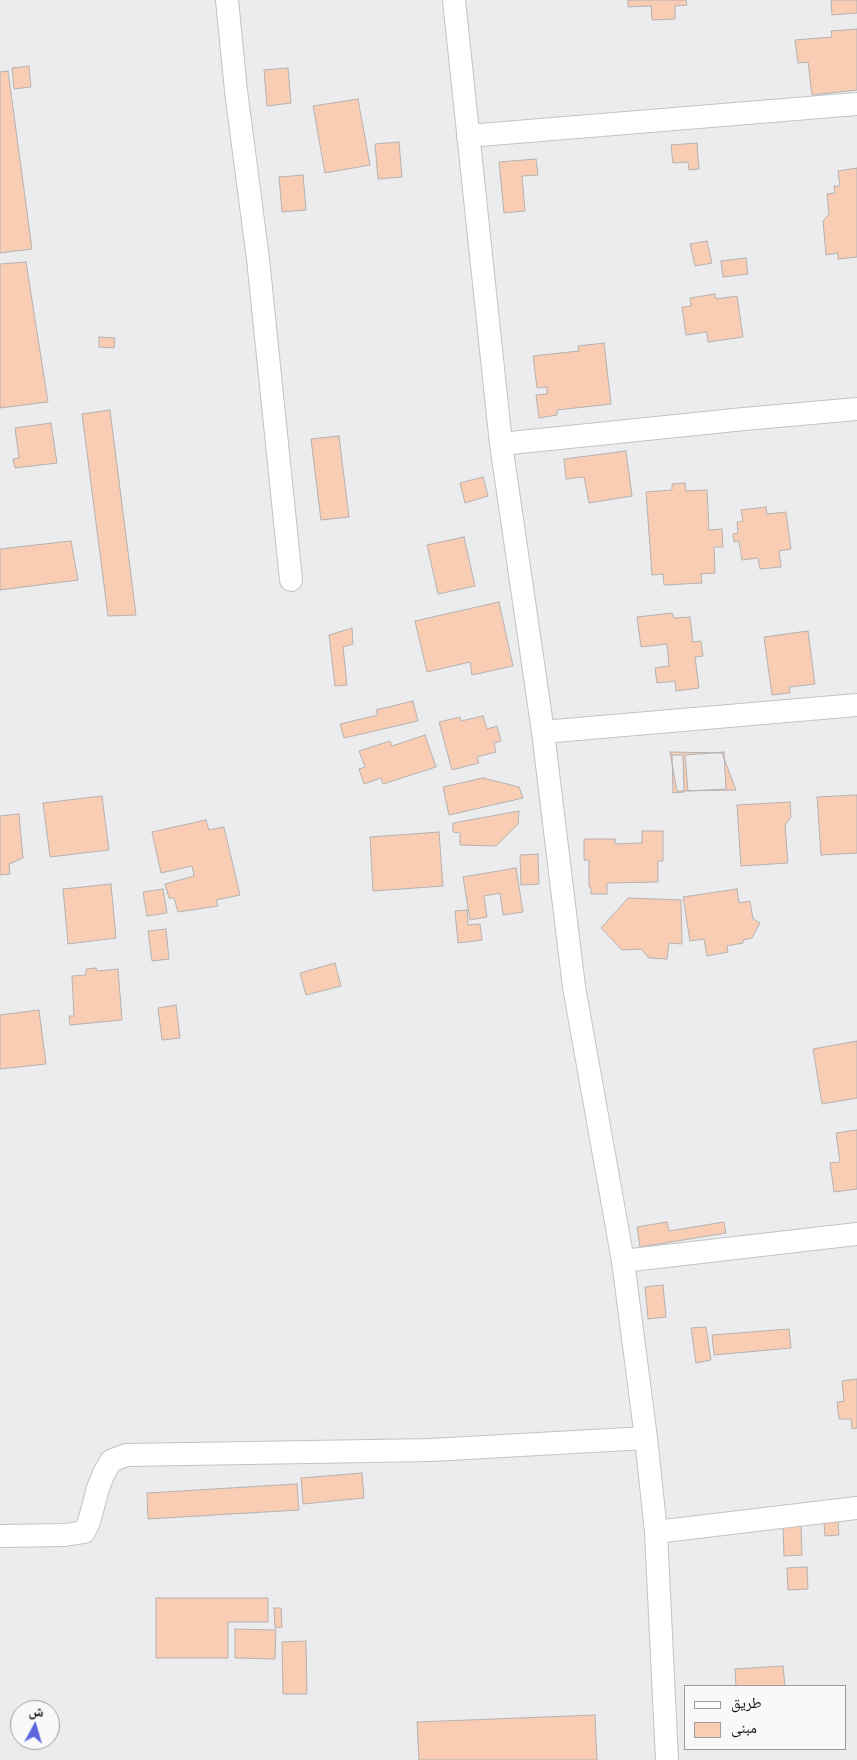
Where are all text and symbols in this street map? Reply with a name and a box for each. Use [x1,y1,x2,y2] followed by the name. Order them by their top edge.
[684,1685,847,1750] legend
[731,1694,762,1711] text: طريق
[10,1700,60,1750] north arrow
[28,1702,45,1720] text: ش
[731,1719,757,1736] text: مبنى

